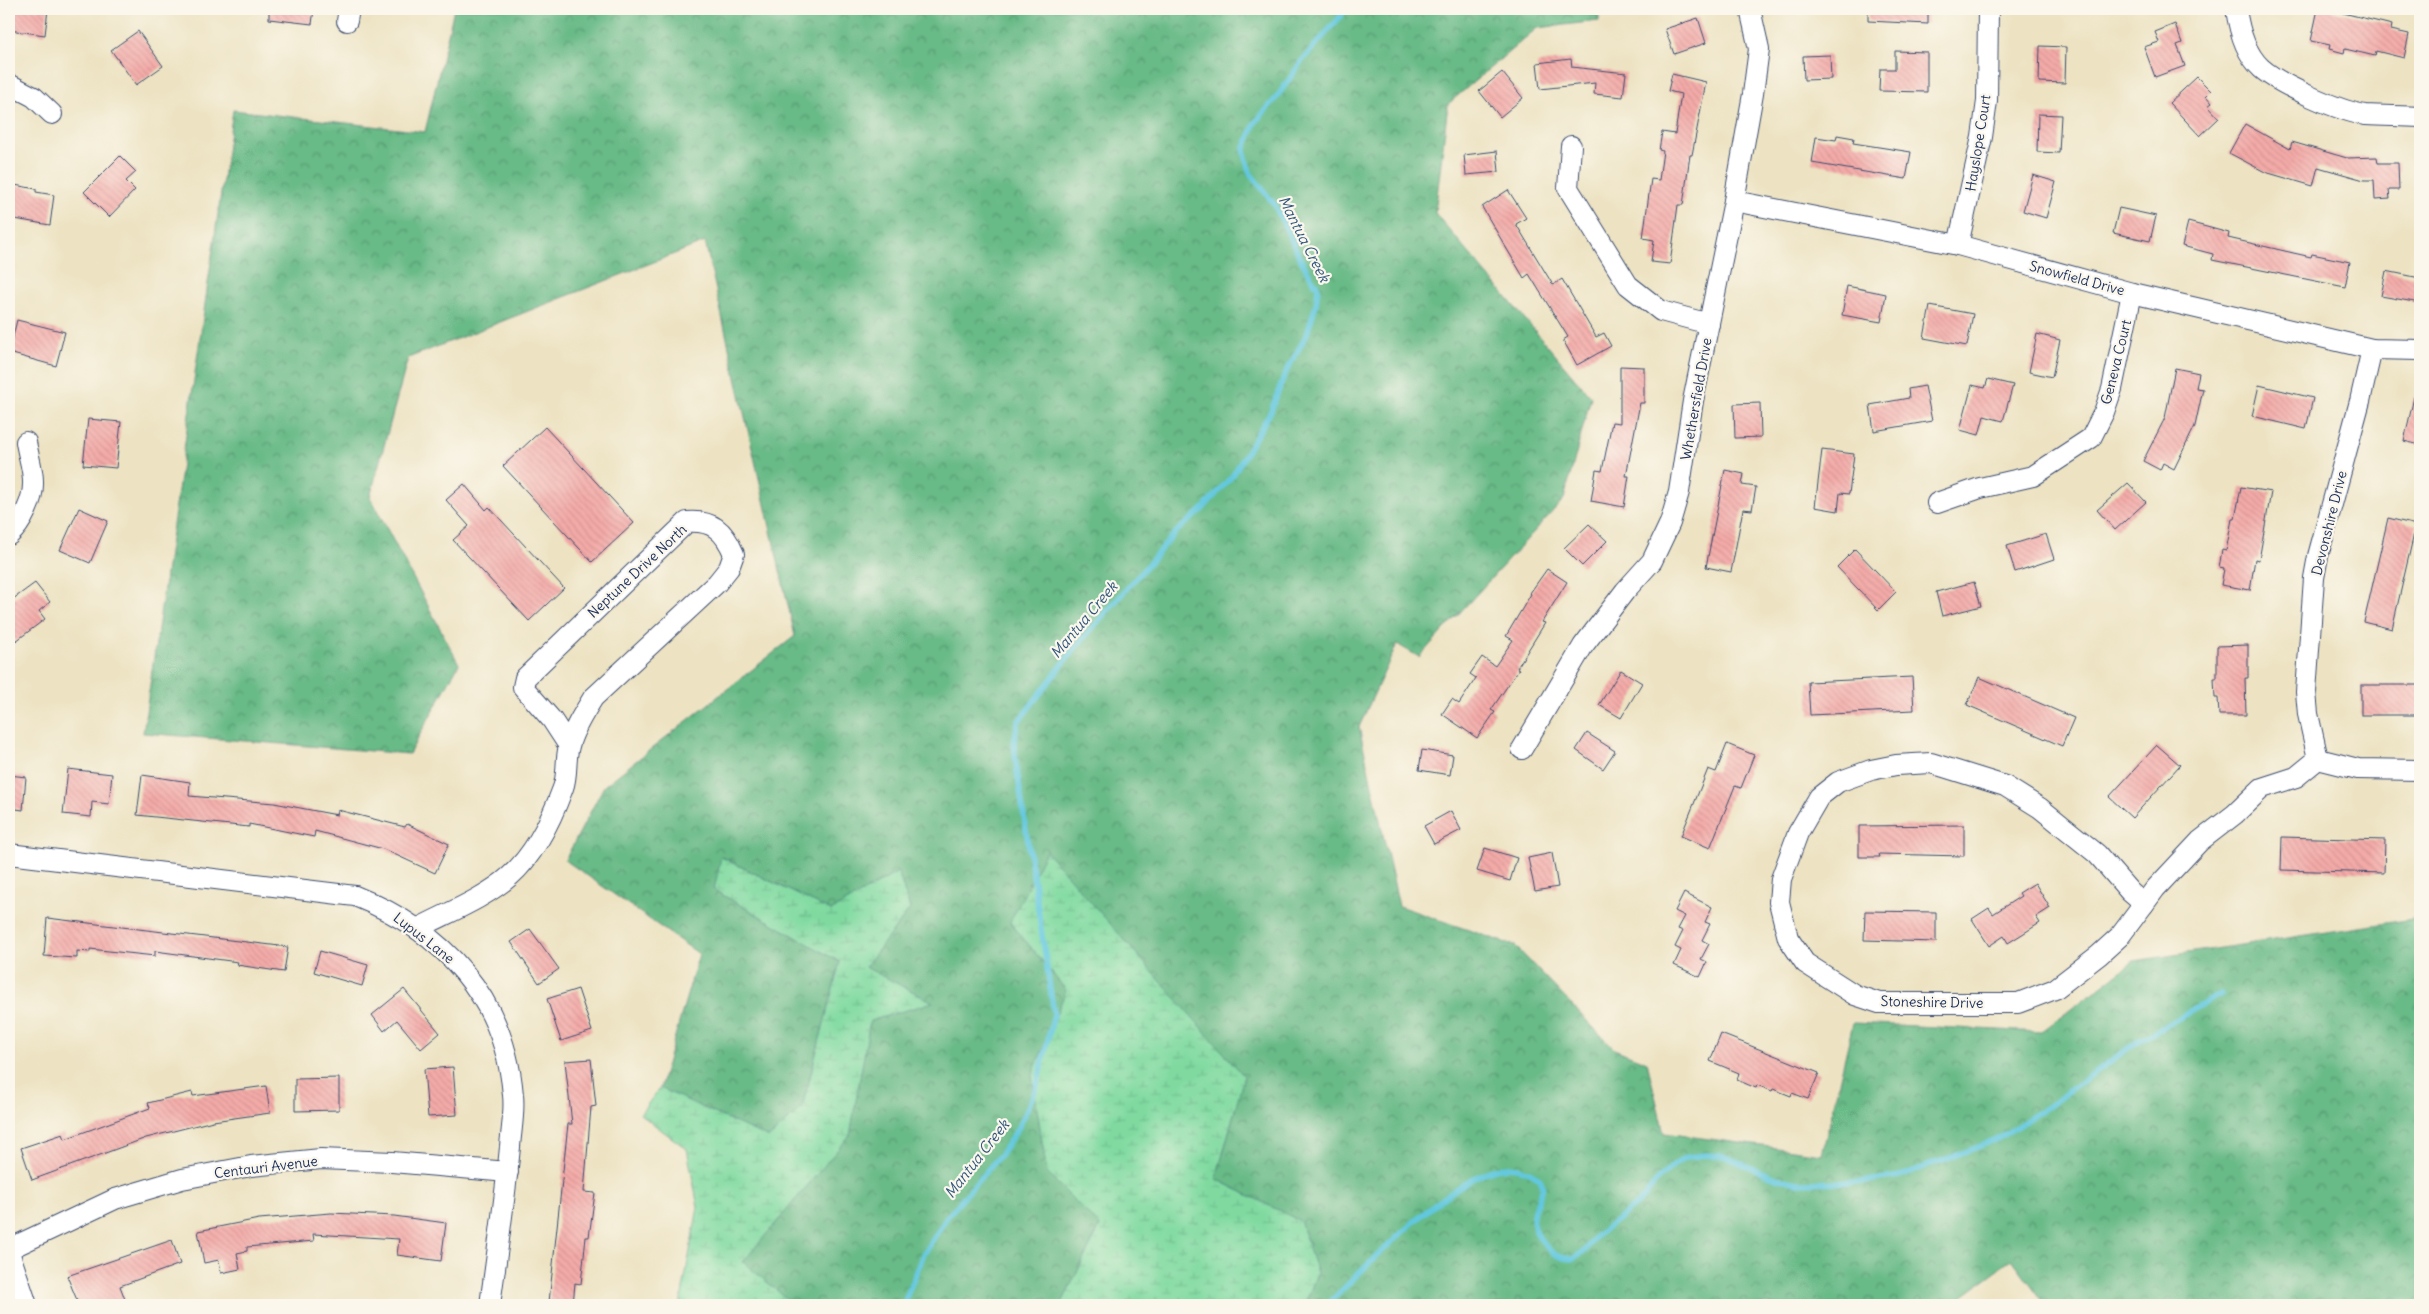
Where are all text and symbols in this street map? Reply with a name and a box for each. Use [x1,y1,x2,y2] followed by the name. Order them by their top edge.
[1961,93,1995,193] street label: Hayslope Court
[1275,192,1335,286] water label: Mantua Creek
[2027,257,2127,299] street label: Snowfield Drive
[2097,317,2135,406] street label: Geneva Court
[1676,336,1716,462] street label: Whethersfield Drive
[2307,469,2351,577] street label: Devonshire Drive
[584,520,690,622] street label: Neptune Drive North
[1046,576,1122,662] water label: Mantua Creek
[390,909,458,967] street label: Lupus Lane
[1881,992,1983,1012] street label: Stoneshire Drive
[940,1115,1014,1202] water label: Mantua Creek
[213,1152,319,1182] street label: Centauri Avenue

